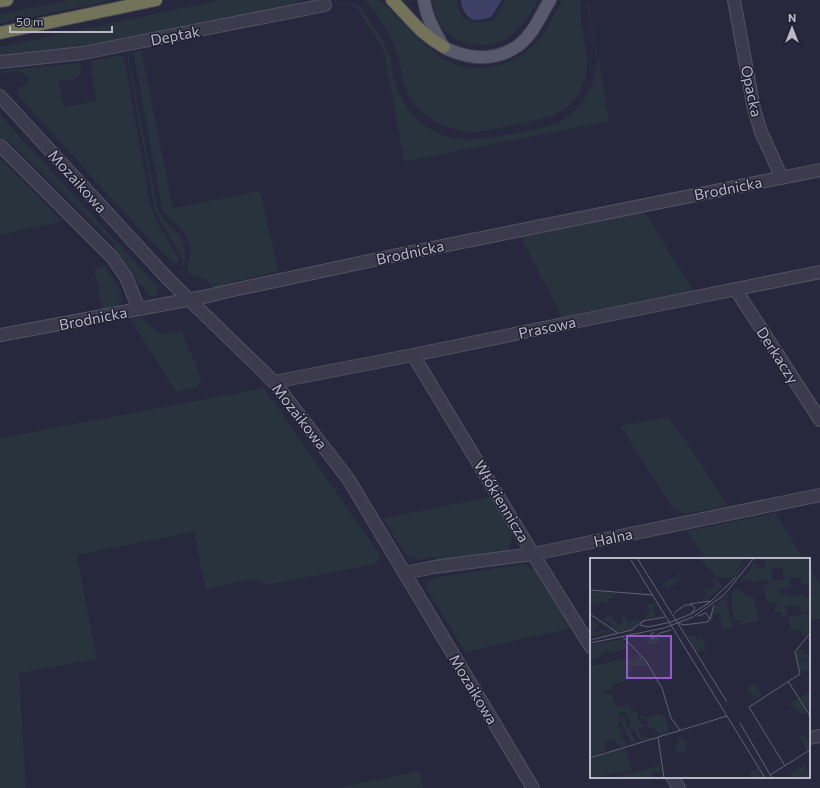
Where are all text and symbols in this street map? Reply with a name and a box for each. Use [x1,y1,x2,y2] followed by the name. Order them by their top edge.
[10,8,112,34] scale bar
[772,8,812,48] north arrow
[788,11,796,24] text: N
[16,14,44,28] text: 50 m
[149,21,201,49] street label: Deptak
[738,64,766,118] street label: Opacka
[45,146,111,216] street label: Mozaikowa
[692,173,764,203] street label: Brodnicka
[374,236,446,268] street label: Brodnicka
[57,303,129,333] street label: Brodnicka
[517,312,577,342] street label: Prasowa
[753,323,803,387] street label: Derkaczy
[269,379,331,453] street label: Mozaikowa
[471,457,533,545] street label: Włókiennicza
[592,524,634,550] street label: Halna
[590,558,810,778] inset map
[446,651,502,727] street label: Mozaikowa

